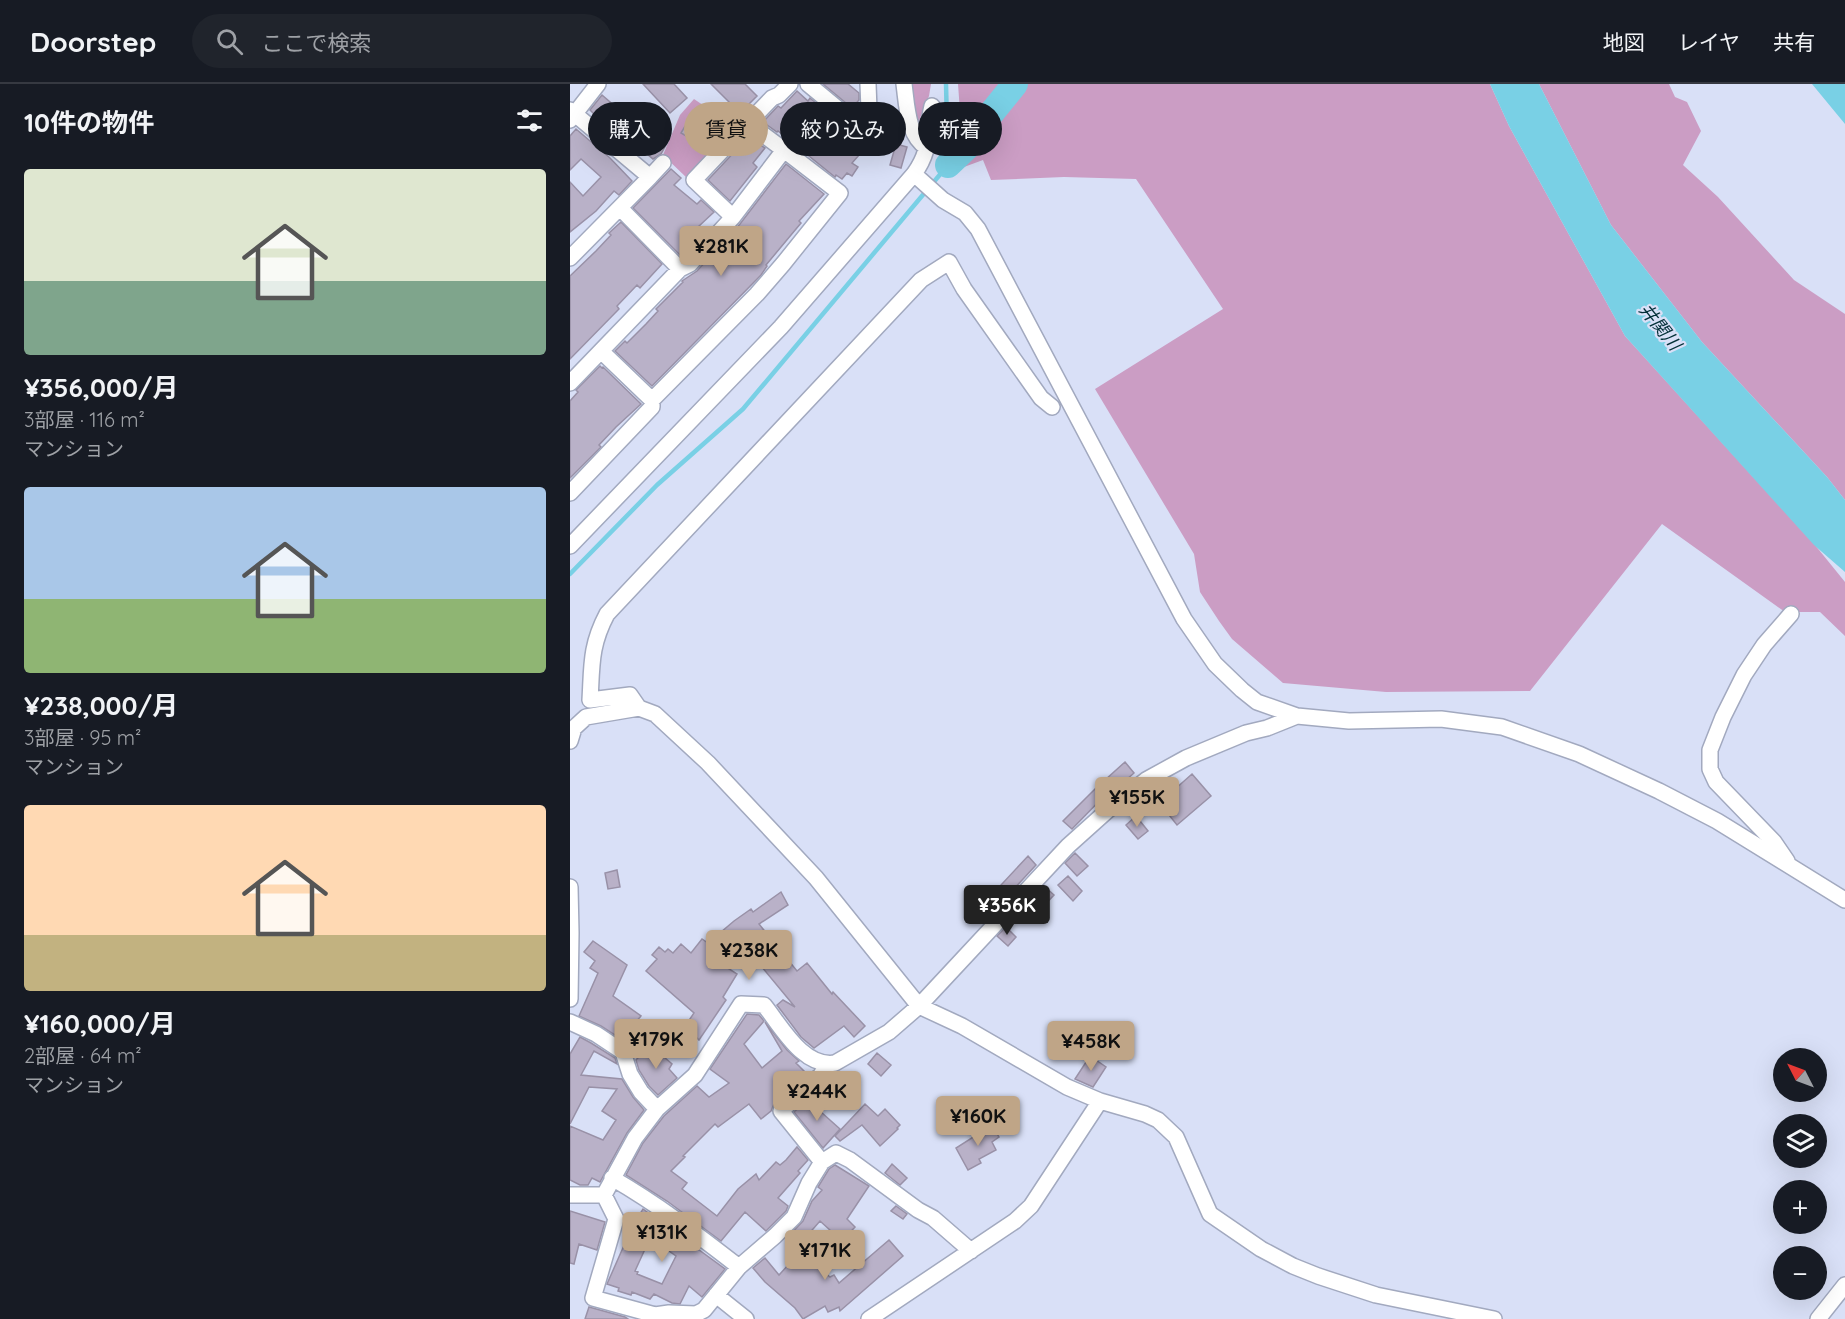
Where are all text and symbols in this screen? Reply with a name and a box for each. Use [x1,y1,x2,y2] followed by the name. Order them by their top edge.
[192,14,612,68] search box
[30,24,156,59] text: Doorstep
[213,25,246,58] icon: search
[261,29,371,57] text: ここで検索
[1603,29,1645,55] text: 地図
[1678,29,1740,55] text: レイヤ
[1773,29,1815,55] text: 共有
[588,102,672,156] chip: 購入
[684,102,768,156] chip: 賃貸
[780,102,906,156] chip: 絞り込み
[918,102,1002,156] chip: 新着
[513,104,546,137] icon: filters
[24,106,154,139] text: 10件の物件
[231,208,339,316] icon: home
[679,226,763,277] pin: ¥281K
[693,233,749,258] text: ¥281K
[1634,298,1688,356] water label: 井関川
[24,371,179,404] text: ¥356,000/月
[24,407,145,432] text: 3部屋 · 116 m²
[24,436,124,461] text: マンション
[231,526,339,634] icon: home
[24,689,178,722] text: ¥238,000/月
[24,725,141,750] text: 3部屋 · 95 m²
[24,754,124,779] text: マンション
[1095,777,1179,828] pin: ¥155K
[1109,784,1165,809] text: ¥155K
[231,844,339,952] icon: home
[965,885,1049,936] pin: ¥356K
[978,892,1036,917] text: ¥356K
[707,930,791,981] pin: ¥238K
[720,937,778,962] text: ¥238K
[24,1007,176,1040] text: ¥160,000/月
[614,1019,698,1070] pin: ¥179K
[1049,1021,1133,1072] pin: ¥458K
[628,1026,684,1051] text: ¥179K
[1061,1028,1121,1053] text: ¥458K
[24,1043,142,1068] text: 2部屋 · 64 m²
[1773,1048,1827,1102] north arrow
[1773,1048,1827,1300] map controls
[775,1071,859,1122] pin: ¥244K
[24,1072,124,1097] text: マンション
[787,1078,847,1103] text: ¥244K
[936,1096,1020,1147] pin: ¥160K
[950,1103,1006,1128] text: ¥160K
[1773,1114,1827,1168] button: layers
[1773,1180,1827,1234] button: +
[620,1212,704,1263] pin: ¥131K
[636,1219,688,1244] text: ¥131K
[783,1230,867,1281] pin: ¥171K
[799,1237,851,1262] text: ¥171K
[1773,1246,1827,1300] button: −

